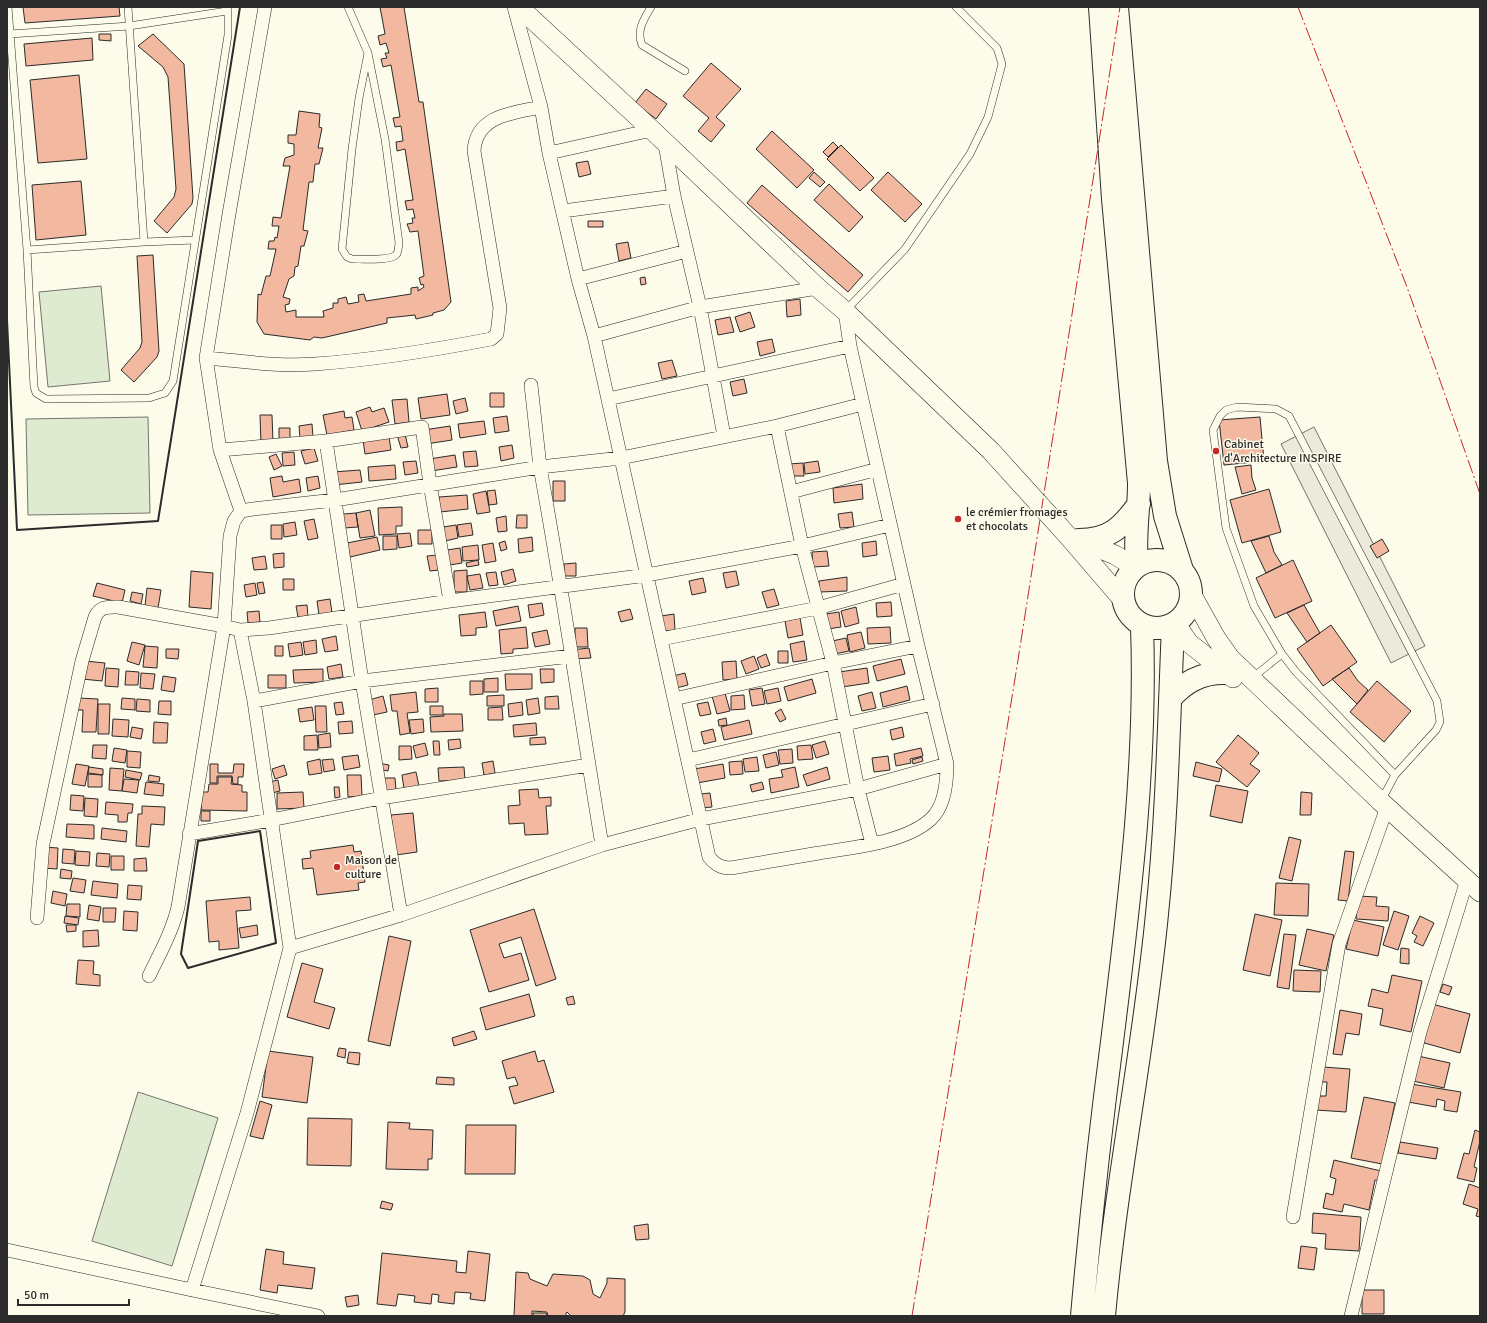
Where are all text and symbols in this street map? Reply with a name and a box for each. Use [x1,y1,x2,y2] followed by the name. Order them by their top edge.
[1224,437,1342,466] place label: Cabinet d'Architecture INSPIRE
[1211,446,1221,456] marker: Cabinet d'Architecture INSPIRE
[966,505,1068,534] place label: le crémier fromages et chocolats
[953,514,963,524] marker: le crémier fromages et chocolats
[345,853,397,882] place label: Maison de culture
[332,862,342,872] marker: Maison de culture
[18,1281,129,1307] scale bar
[24,1288,49,1303] text: 50 m

